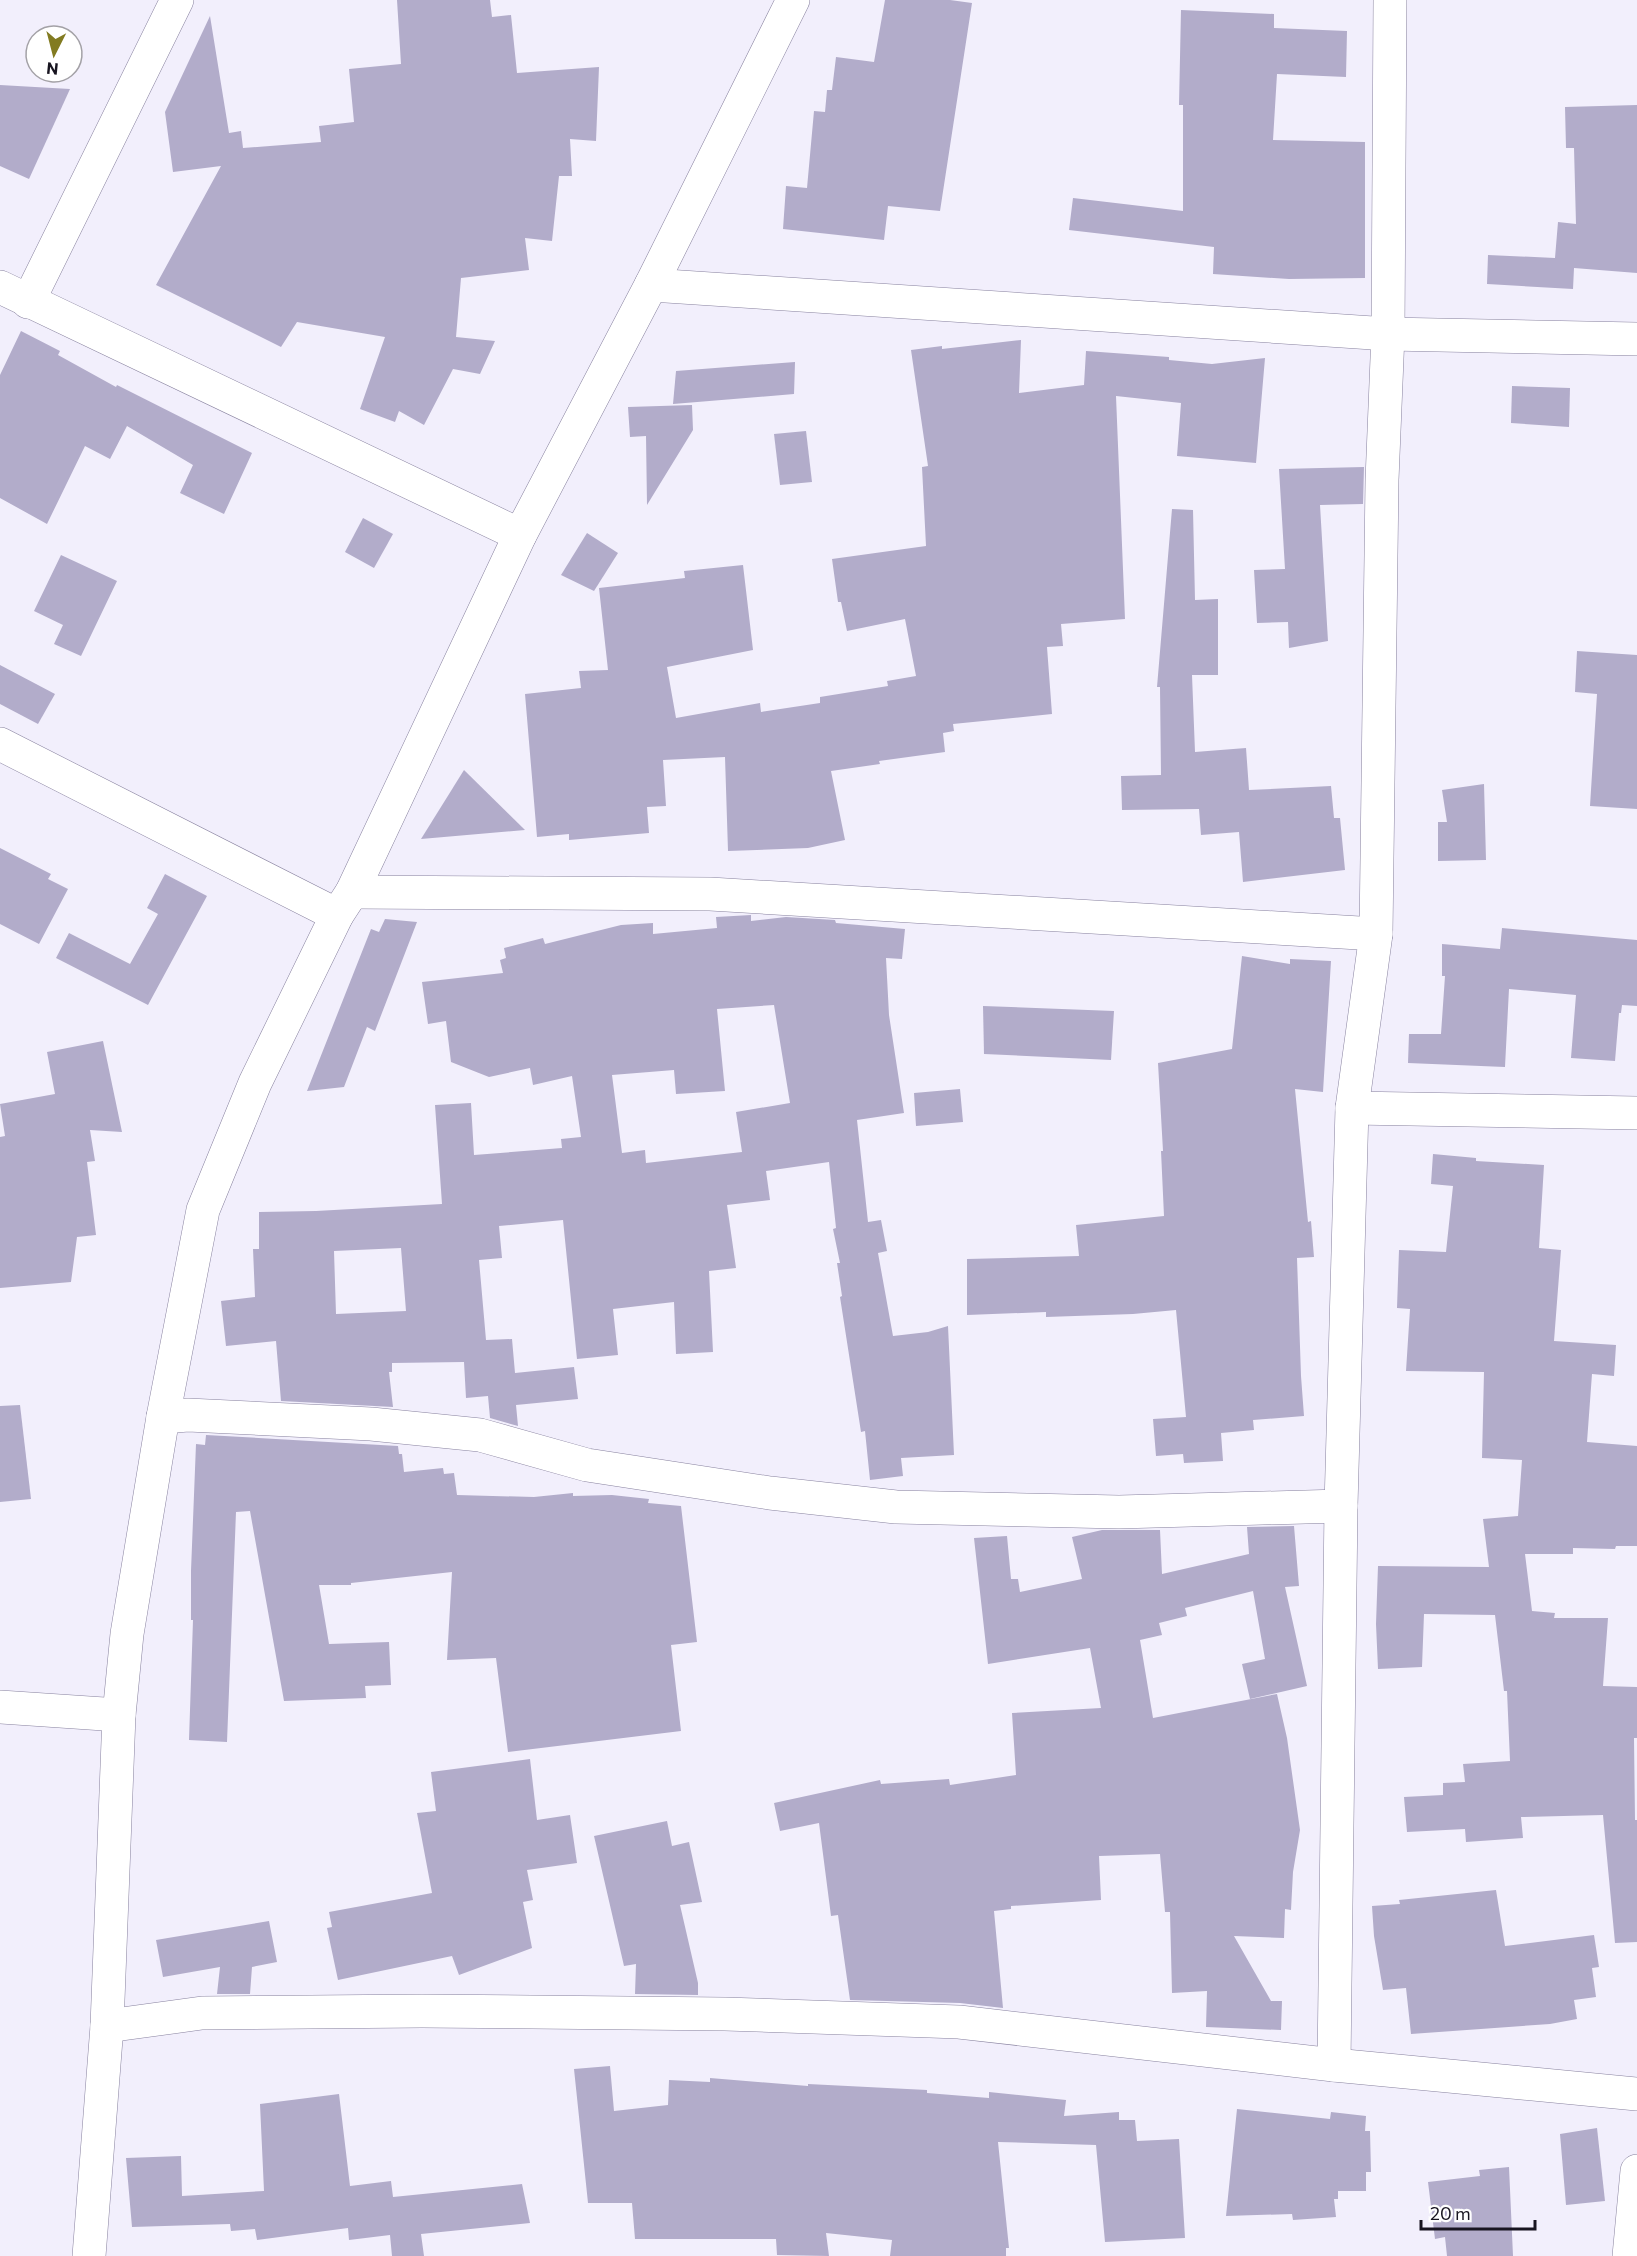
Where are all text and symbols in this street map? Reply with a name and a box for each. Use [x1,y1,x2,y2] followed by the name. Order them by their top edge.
[24,24,84,84] north arrow
[45,59,59,79] text: N
[1421,2193,1535,2231] scale bar
[1430,2202,1471,2224] text: 20 m

